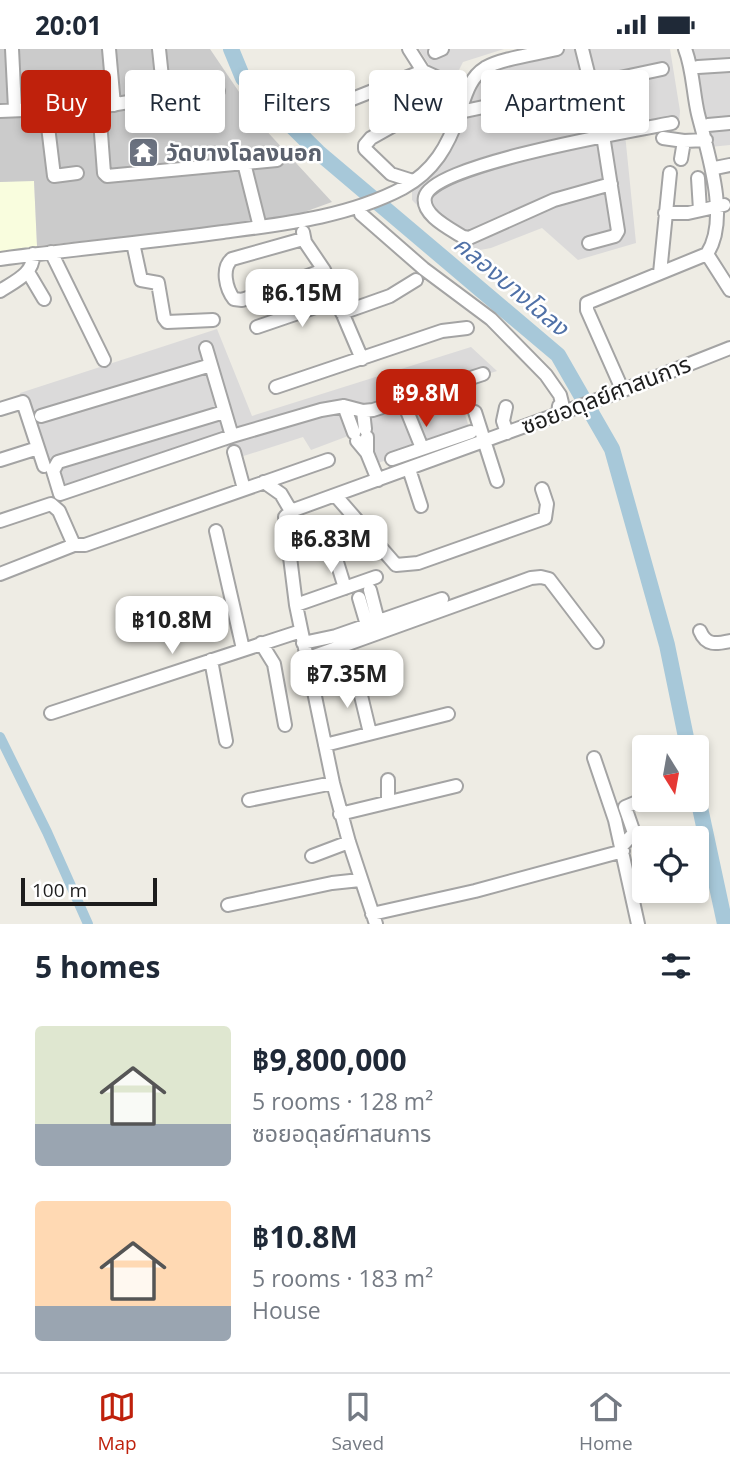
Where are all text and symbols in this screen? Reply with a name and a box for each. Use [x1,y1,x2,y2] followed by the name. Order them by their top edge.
[35,7,102,43] text: 20:01
[21,70,111,133] chip: Buy
[125,70,225,133] chip: Rent
[239,70,355,133] chip: Filters
[369,70,467,133] chip: New
[481,70,649,133] chip: Apartment
[126,136,160,170] temple icon: วัดบางโฉลงนอก
[166,136,322,168] place label: วัดบางโฉลงนอก
[448,227,577,343] water label: คลองบางโฉลง
[245,269,359,329] pin: ฿6.15M
[261,276,343,308] text: ฿6.15M
[516,347,695,441] street label: ซอยอดุลย์ศาสนการ
[377,369,475,429] pin: ฿9.8M
[392,376,460,408] text: ฿9.8M
[274,515,388,575] pin: ฿6.83M
[290,522,372,554] text: ฿6.83M
[115,597,229,656] pin: ฿10.8M
[131,603,213,635] text: ฿10.8M
[290,651,404,710] pin: ฿7.35M
[306,657,388,689] text: ฿7.35M
[632,735,709,812] north arrow
[632,735,709,903] map controls
[632,826,709,903] button: locate
[21,875,158,907] scale bar
[32,877,87,903] text: 100 m
[35,946,160,987] text: 5 homes
[657,947,695,985] icon: filters
[252,1039,407,1080] text: ฿9,800,000
[91,1054,175,1138] icon: home
[252,1085,433,1117] text: 5 rooms · 128 m²
[252,1117,431,1149] text: ซอยอดุลย์ศาสนการ
[252,1216,358,1257] text: ฿10.8M
[91,1229,175,1313] icon: home
[252,1262,433,1294] text: 5 rooms · 183 m²
[252,1294,321,1326] text: House
[97,1388,137,1456] tab: Map
[331,1388,384,1456] tab: Saved
[579,1388,633,1456] tab: Home

